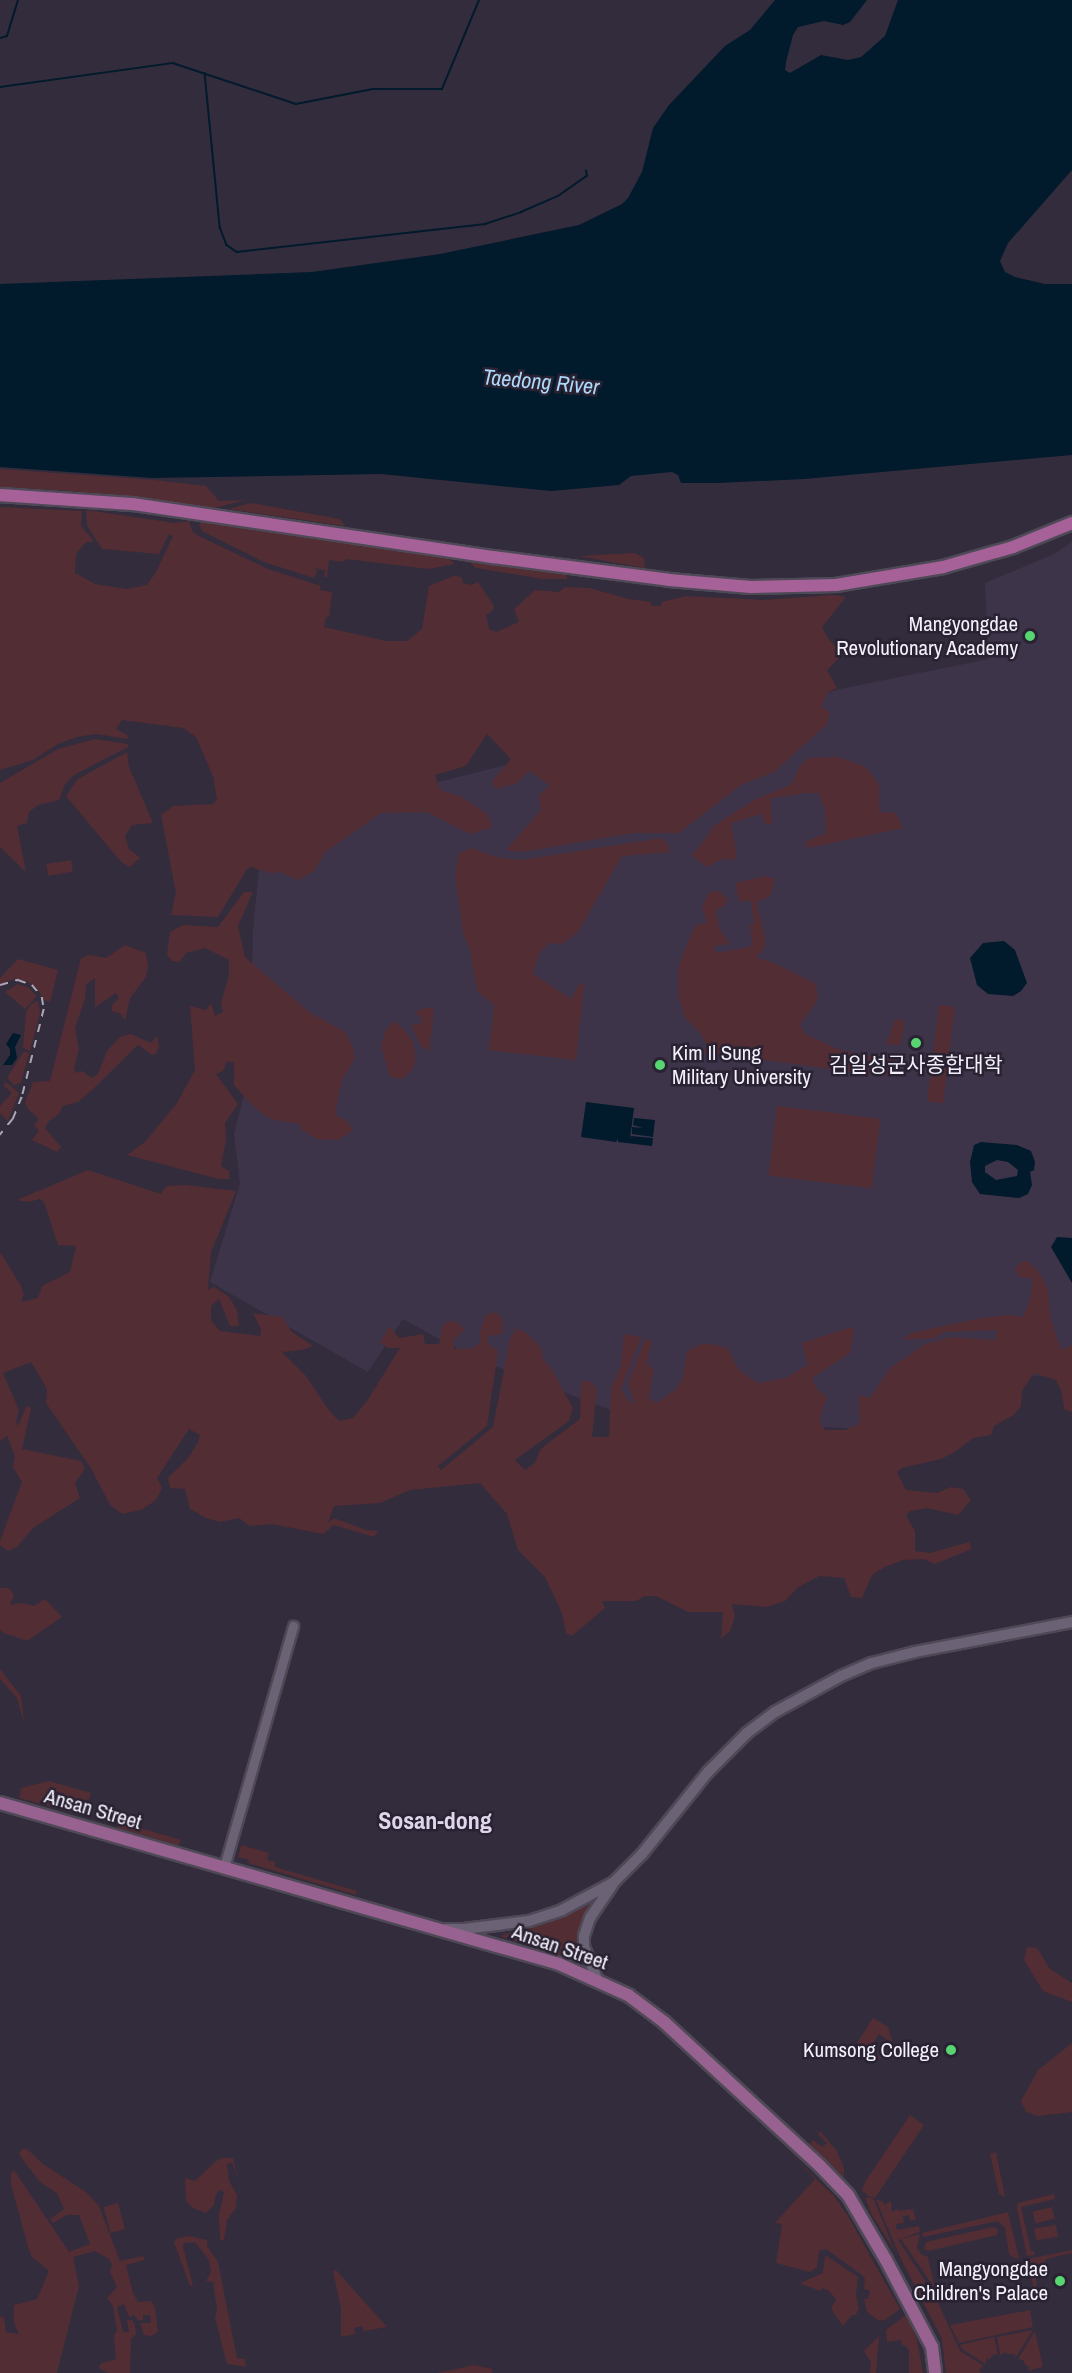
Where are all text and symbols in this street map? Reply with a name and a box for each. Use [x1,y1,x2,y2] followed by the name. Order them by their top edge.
[482,364,600,400] water label: Taedong River
[835,611,1018,661] place label: Mangyongdae Revolutionary Academy
[1023,629,1037,643] marker: Mangyongdae Revolutionary Academy
[909,1036,923,1050] marker: 김일성군사종합대학
[672,1040,811,1090] place label: Kim Il Sung Military University
[829,1052,1003,1078] place label: 김일성군사종합대학
[653,1058,667,1072] marker: Kim Il Sung Military University
[42,1783,144,1835] street label: Ansan Street
[378,1807,492,1835] district label: Sosan-dong
[509,1919,611,1975] street label: Ansan Street
[803,2037,939,2063] place label: Kumsong College
[944,2043,958,2057] marker: Kumsong College
[914,2256,1048,2306] place label: Mangyongdae Children's Palace
[1053,2274,1067,2288] marker: Mangyongdae Children's Palace

